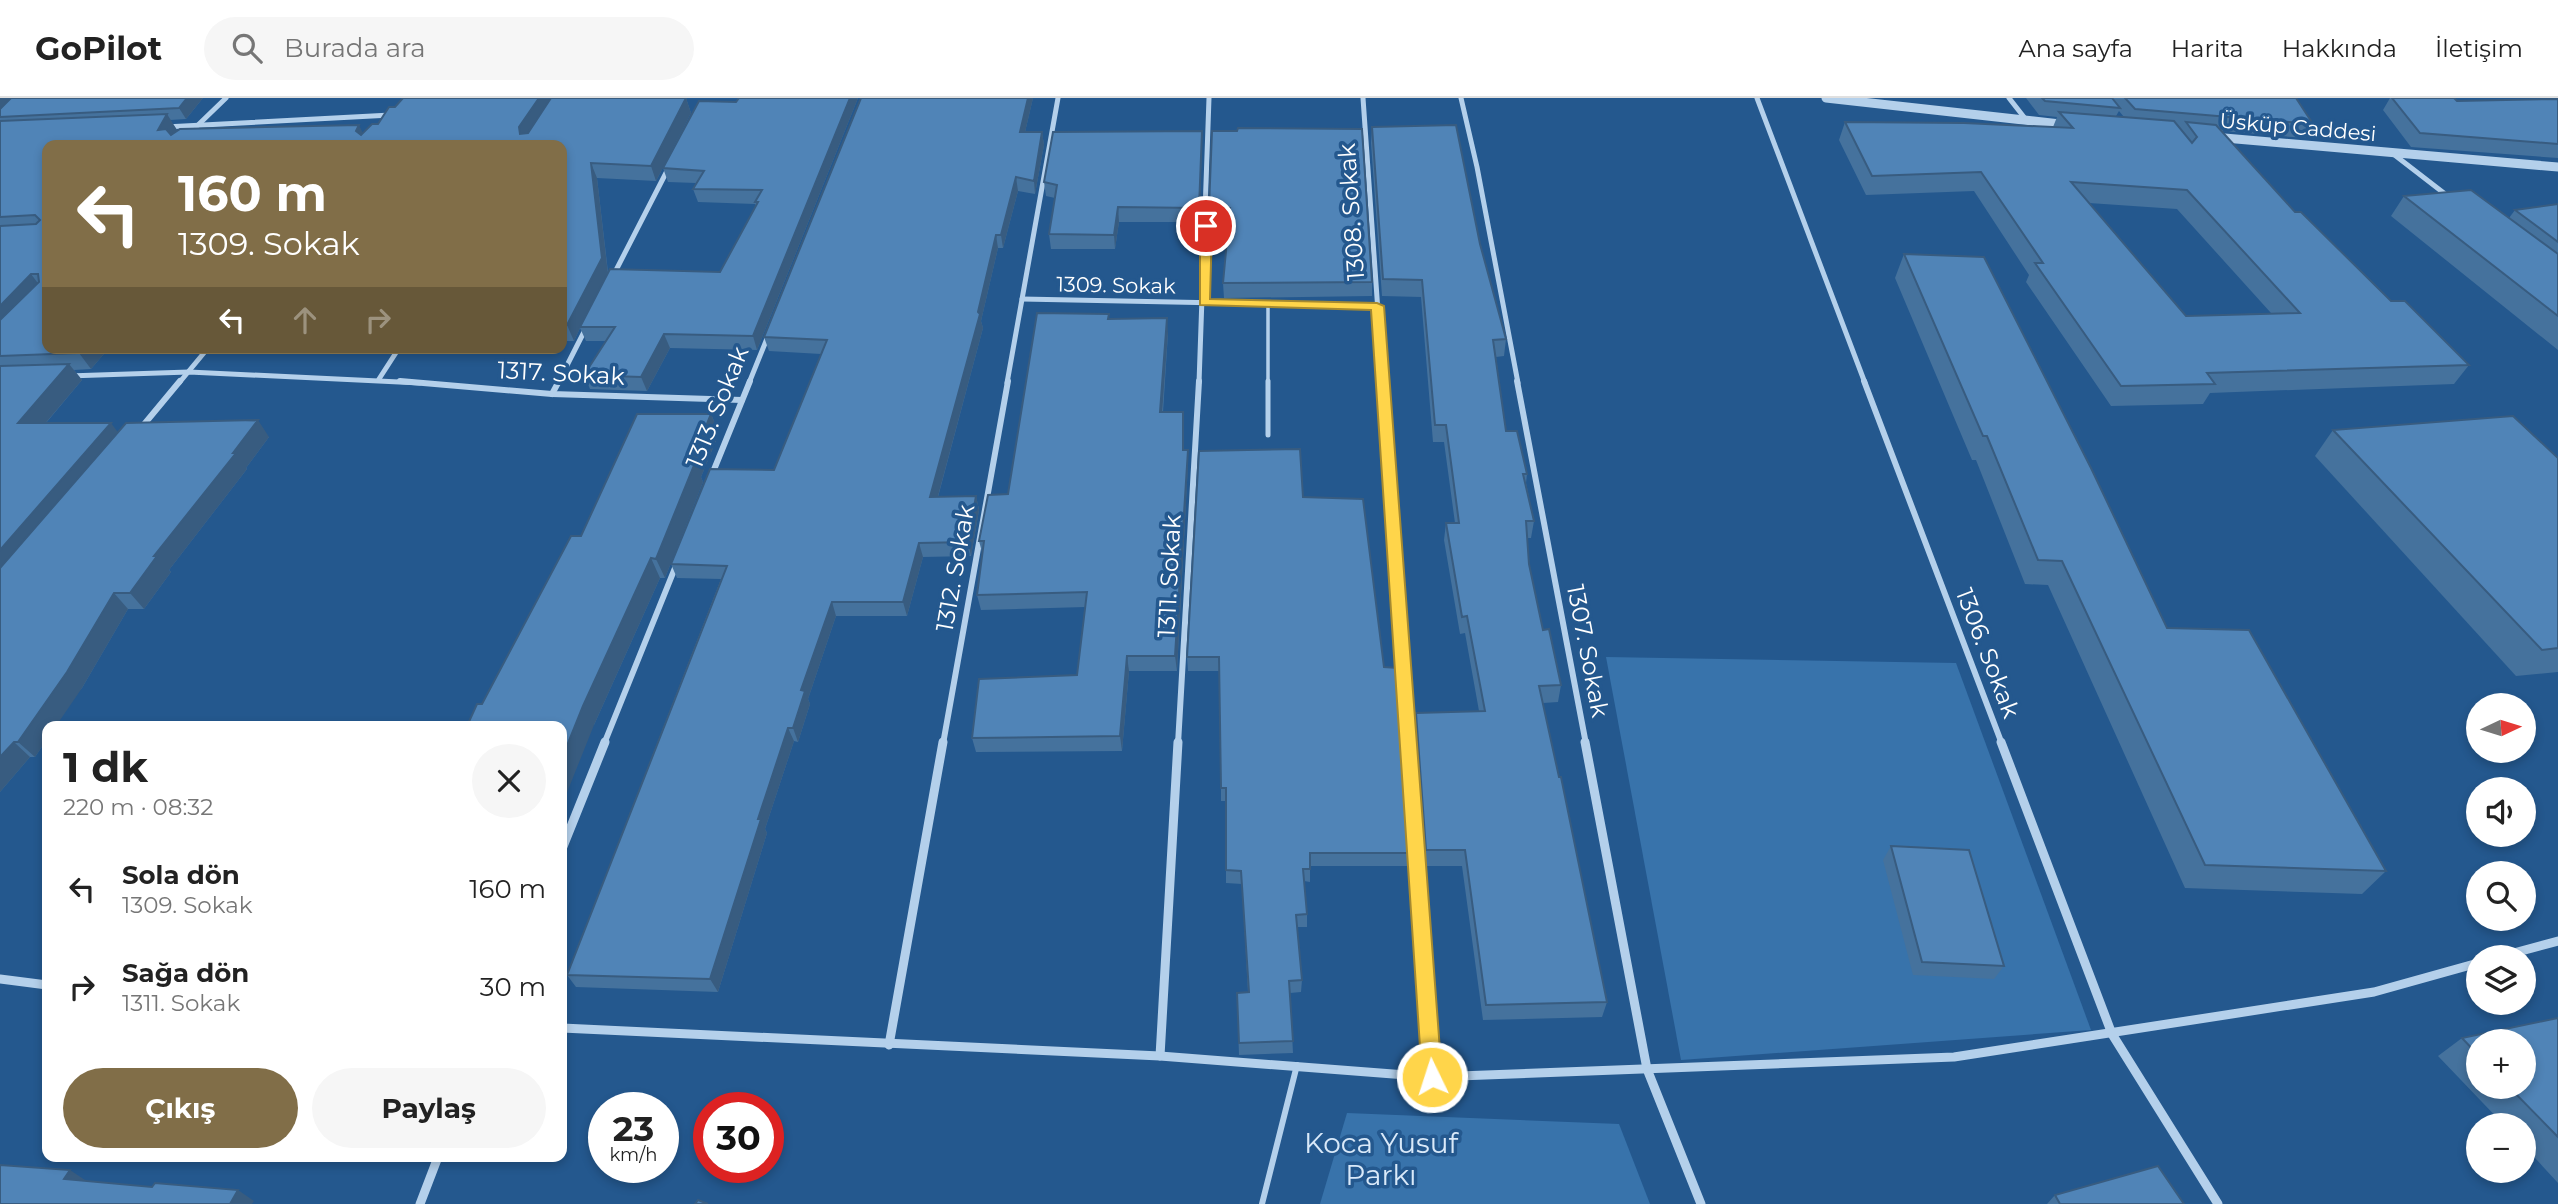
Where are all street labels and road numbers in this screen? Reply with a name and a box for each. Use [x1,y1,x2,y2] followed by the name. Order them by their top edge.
[2219,108,2377,146] street label: Üsküp Caddesi
[1332,142,1370,282] street label: 1308. Sokak
[1056,271,1176,299] street label: 1309. Sokak
[680,342,755,472] street label: 1313. Sokak
[497,355,626,391] street label: 1317. Sokak
[930,502,981,634] street label: 1312. Sokak
[1151,513,1187,638] street label: 1311. Sokak
[1561,582,1615,720] street label: 1307. Sokak
[1950,584,2026,723] street label: 1306. Sokak

